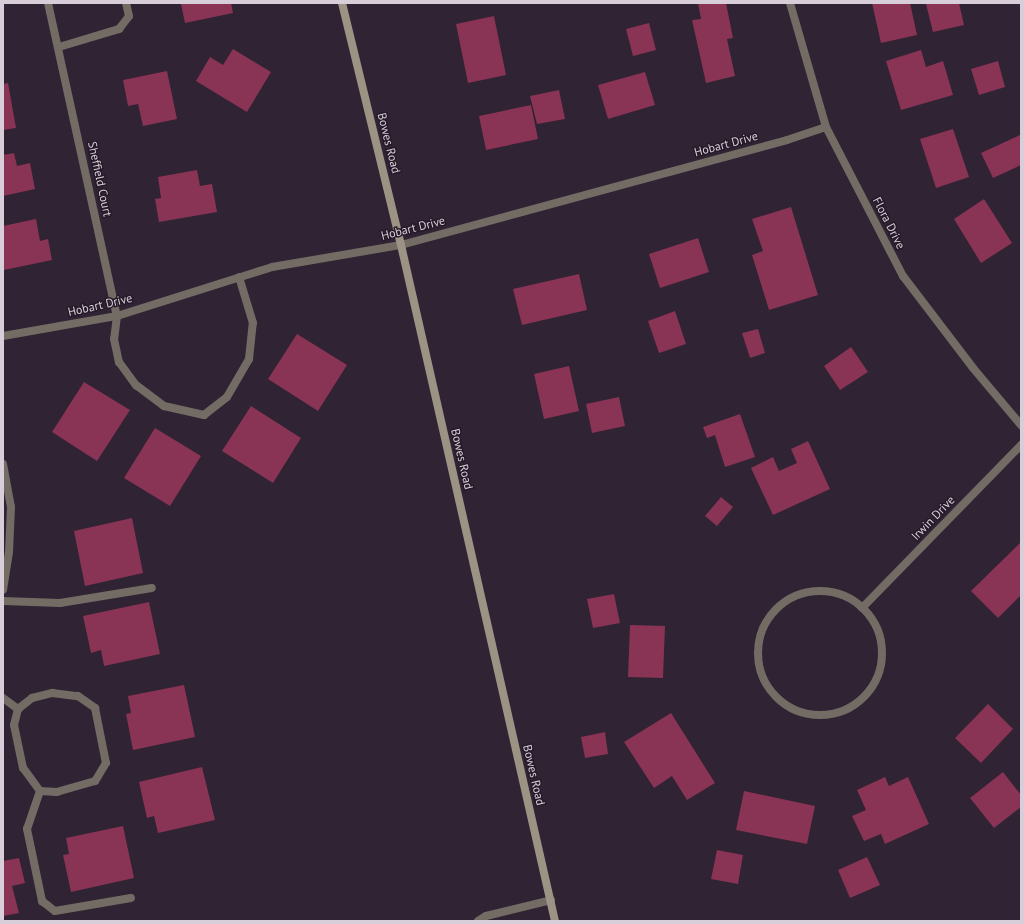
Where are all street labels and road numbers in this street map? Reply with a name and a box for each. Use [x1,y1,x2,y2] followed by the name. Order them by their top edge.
[375,111,403,175] street label: Bowes Road
[692,129,760,159] street label: Hobart Drive
[85,140,115,218] street label: Sheffield Court
[870,195,908,251] street label: Flora Drive
[379,213,447,243] street label: Hobart Drive
[66,291,134,319] street label: Hobart Drive
[448,427,476,491] street label: Bowes Road
[908,493,958,543] street label: Irwin Drive
[520,743,548,807] street label: Bowes Road

